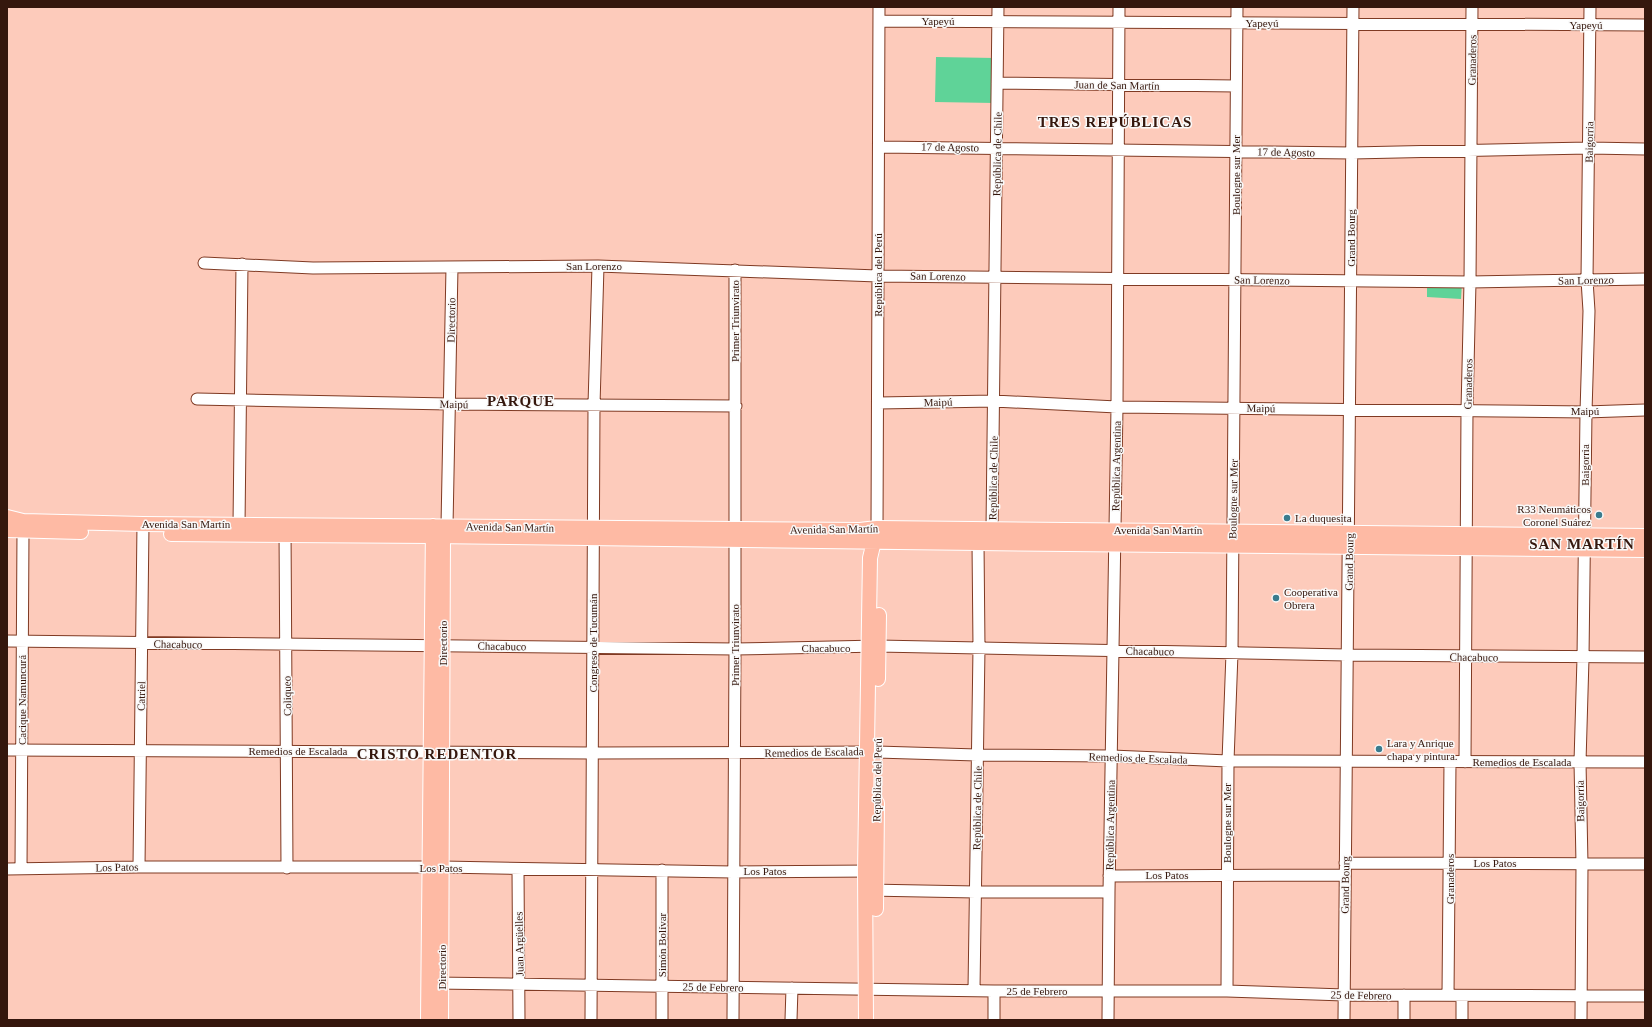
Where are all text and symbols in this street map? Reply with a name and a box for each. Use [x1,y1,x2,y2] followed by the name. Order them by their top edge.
[921,15,955,27] street label: Yapeyú
[1245,17,1279,29] street label: Yapeyú
[1569,19,1603,31] street label: Yapeyú
[1466,35,1478,85] street label: Granaderos
[1074,78,1160,92] street label: Juan de San Martín
[990,112,1004,196] street label: República de Chile
[1038,114,1192,130] district label: TRES REPÚBLICAS
[1583,121,1595,163] street label: Baigorria
[1230,135,1242,215] street label: Boulogne sur Mer
[921,140,980,154] street label: 17 de Agosto
[1257,145,1316,159] street label: 17 de Agosto
[1345,209,1357,267] street label: Grand Bourg
[872,233,884,317] street label: República del Perú
[566,260,622,272] street label: San Lorenzo
[910,270,967,282] street label: San Lorenzo
[1234,274,1291,286] street label: San Lorenzo
[1558,274,1615,286] street label: San Lorenzo
[729,279,741,362] street label: Primer Triunvirato
[445,297,457,343] street label: Directorio
[1462,359,1474,409] street label: Granaderos
[487,393,555,409] district label: PARQUE
[924,396,953,408] street label: Maipú
[440,398,469,410] street label: Maipú
[1247,402,1276,414] street label: Maipú
[1571,405,1600,417] street label: Maipú
[1109,421,1123,511] street label: República Argentina
[986,436,1000,520] street label: República de Chile
[1579,444,1591,486] street label: Baigorria
[1226,459,1240,539] street label: Boulogne sur Mer
[1517,503,1591,528] place label: R33 Neumáticos Coronel Suárez
[1594,510,1604,520] marker: R33 Neumáticos Coronel Suárez
[1295,512,1352,524] place label: La duquesita
[1282,513,1292,523] marker: La duquesita
[142,518,231,530] street label: Avenida San Martín
[466,520,555,534] street label: Avenida San Martín
[790,522,879,536] street label: Avenida San Martín
[1114,524,1203,536] street label: Avenida San Martín
[1342,533,1356,591] street label: Grand Bourg
[1529,536,1635,552] district label: SAN MARTÍN
[1284,586,1338,611] place label: Cooperativa Obrera
[587,593,599,693] street label: Congreso de Tucumán
[1271,593,1281,603] marker: Cooperativa Obrera
[729,603,741,686] street label: Primer Triunvirato
[437,620,449,666] street label: Directorio
[153,638,203,650] street label: Chacabuco
[477,640,527,652] street label: Chacabuco
[802,642,851,654] street label: Chacabuco
[1125,645,1175,657] street label: Chacabuco
[1449,651,1499,663] street label: Chacabuco
[16,655,28,745] street label: Cacique Namuncurá
[281,675,293,716] street label: Coliqueo
[135,681,147,711] street label: Catriel
[1387,737,1458,762] place label: Lara y Anrique chapa y pintura.
[870,738,884,822] street label: República del Perú
[1374,744,1384,754] marker: Lara y Anrique chapa y pintura.
[249,745,348,757] street label: Remedios de Escalada
[764,745,864,759] street label: Remedios de Escalada
[357,746,517,762] district label: CRISTO REDENTOR
[1088,750,1188,766] street label: Remedios de Escalada
[1473,756,1572,768] street label: Remedios de Escalada
[970,766,984,850] street label: República de Chile
[1103,780,1117,870] street label: República Argentina
[1574,780,1586,822] street label: Baigorria
[1221,783,1233,863] street label: Boulogne sur Mer
[1444,854,1456,904] street label: Granaderos
[1338,856,1352,914] street label: Grand Bourg
[1473,857,1517,869] street label: Los Patos
[95,861,139,873] street label: Los Patos
[419,862,463,874] street label: Los Patos
[743,865,787,877] street label: Los Patos
[1145,869,1189,881] street label: Los Patos
[512,911,526,977] street label: Juan Argüelles
[656,912,668,977] street label: Simón Bolívar
[436,944,448,990] street label: Directorio
[682,980,744,994] street label: 25 de Febrero
[1006,985,1068,997] street label: 25 de Febrero
[1330,988,1392,1002] street label: 25 de Febrero

